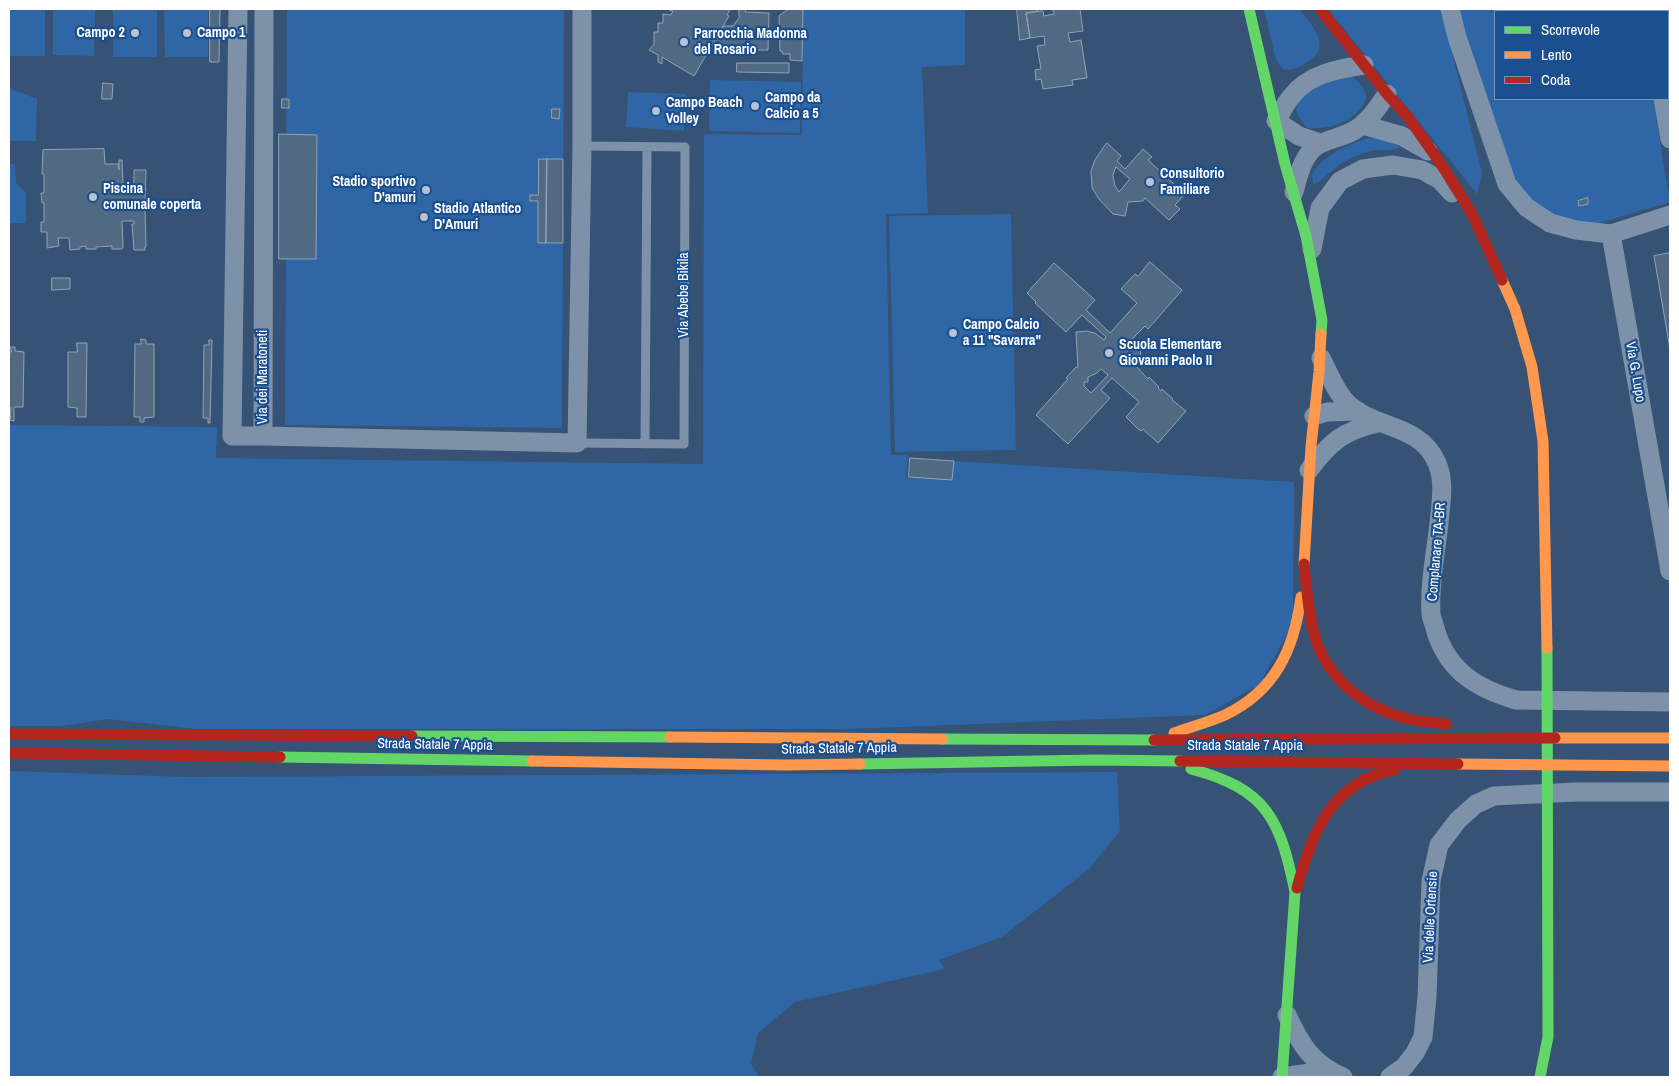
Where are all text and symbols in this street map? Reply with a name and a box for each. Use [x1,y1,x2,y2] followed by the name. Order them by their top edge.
[1494,10,1669,100] legend
[1541,19,1600,40] text: Scorrevole
[77,25,125,41] place label: Campo 2
[197,25,245,41] place label: Campo 1
[694,26,807,58] place label: Parrocchia Madonna del Rosario
[129,27,141,39] marker: Campo 2
[181,27,193,39] marker: Campo 1
[678,36,690,48] marker: Parrocchia Madonna del Rosario
[1541,44,1572,65] text: Lento
[1541,69,1570,90] text: Coda
[765,90,820,122] place label: Campo da Calcio a 5
[666,95,743,128] place label: Campo Beach Volley
[749,100,761,112] marker: Campo da Calcio a 5
[650,105,662,117] marker: Campo Beach Volley
[1160,166,1224,198] place label: Consultorio Familiare
[332,174,416,206] place label: Stadio sportivo D'amuri
[1144,176,1156,188] marker: Consultorio Familiare
[103,181,201,213] place label: Piscina comunale coperta
[420,184,432,196] marker: Stadio sportivo D'amuri
[87,191,99,203] marker: Piscina comunale coperta
[434,201,521,233] place label: Stadio Atlantico D'Amuri
[418,211,430,223] marker: Stadio Atlantico D'Amuri
[676,252,692,338] street label: Via Abebe Bikila
[963,317,1041,350] place label: Campo Calcio a 11 "Savarra"
[947,327,959,339] marker: Campo Calcio a 11 "Savarra"
[255,330,271,424] street label: Via dei Maratoneti
[1119,337,1222,370] place label: Scuola Elementare Giovanni Paolo II
[1621,340,1649,404] street label: Via G. Lupo
[1103,347,1115,359] marker: Scuola Elementare Giovanni Paolo II
[1424,502,1450,602] street label: Complanare TA-BR
[377,736,493,754] street label: Strada Statale 7 Appia
[1187,738,1303,754] street label: Strada Statale 7 Appia
[781,740,897,758] street label: Strada Statale 7 Appia
[1420,871,1442,963] street label: Via delle Ortensie

